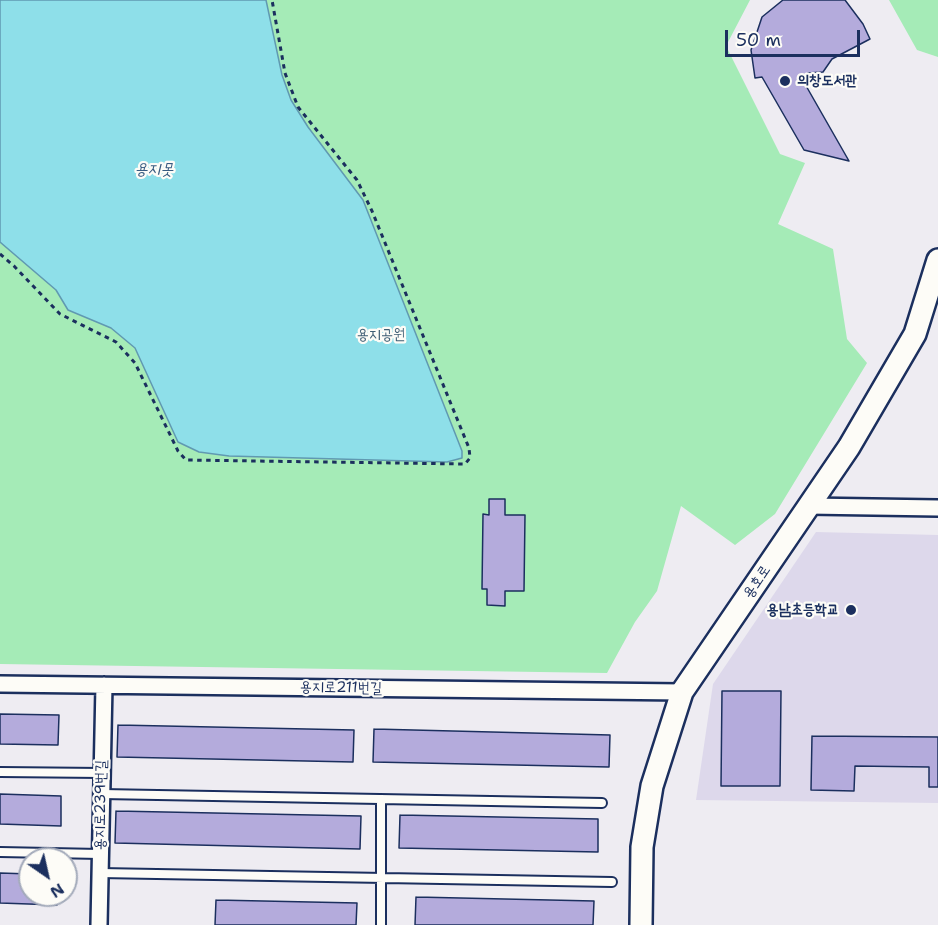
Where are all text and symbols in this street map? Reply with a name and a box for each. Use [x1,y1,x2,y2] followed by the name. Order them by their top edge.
[728,18,863,56] scale bar
[736,28,781,52] text: 50 m
[797,72,857,90] place label: 의창도서관
[778,74,792,88] marker: 의창도서관
[135,160,173,180] water label: 용지못
[357,326,405,344] park label: 용지공원
[739,562,775,602] street label: 용호로
[767,601,839,619] place label: 용남초등학교
[844,603,858,617] marker: 용남초등학교
[300,678,382,698] street label: 용지로211번길
[91,760,111,850] street label: 용지로239번길
[18,847,78,907] north arrow
[46,878,68,903] text: N

